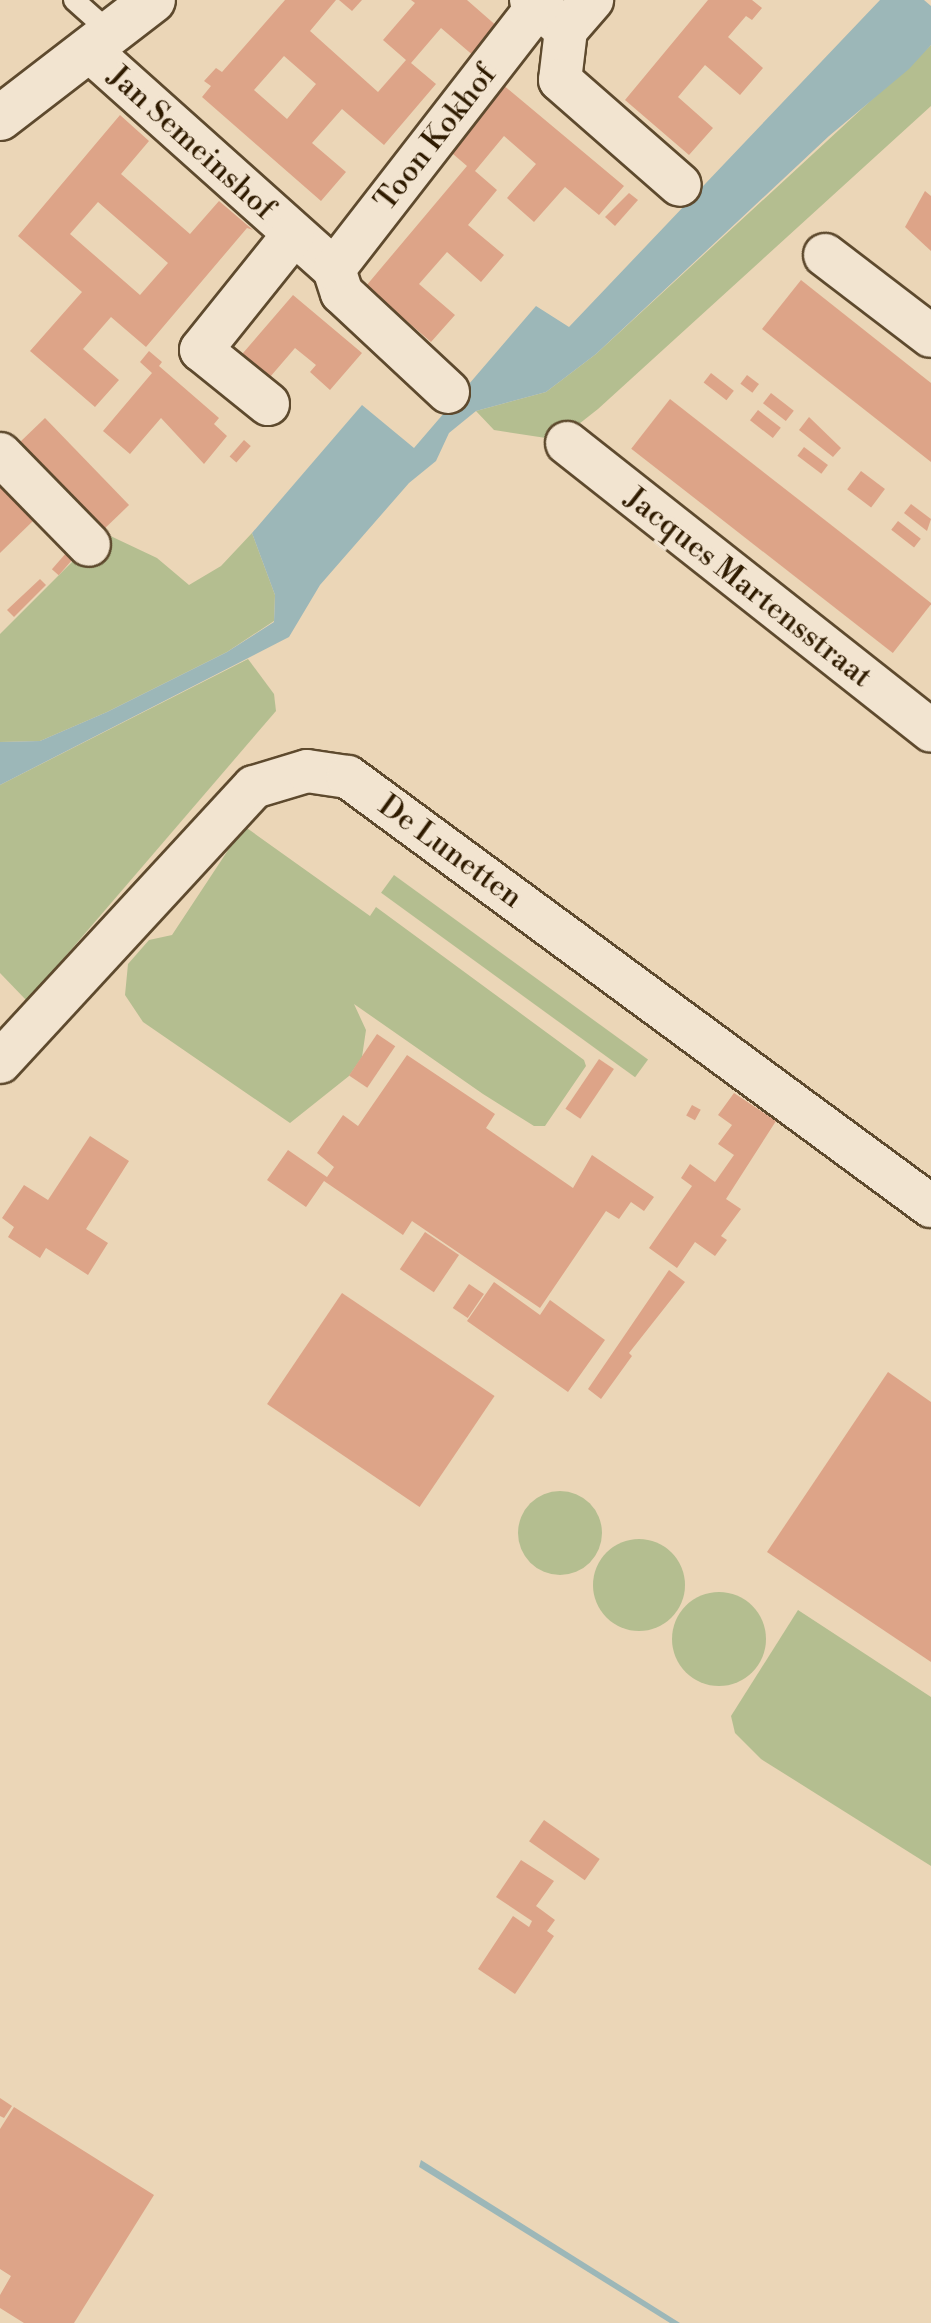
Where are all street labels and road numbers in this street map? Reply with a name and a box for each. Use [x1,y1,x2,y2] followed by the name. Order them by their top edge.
[368,58,504,218] street label: Toon Kokhof
[100,59,282,227] street label: Jan Semeinshof
[618,481,878,695] street label: Jacques Martensstraat
[371,788,529,916] street label: De Lunetten

